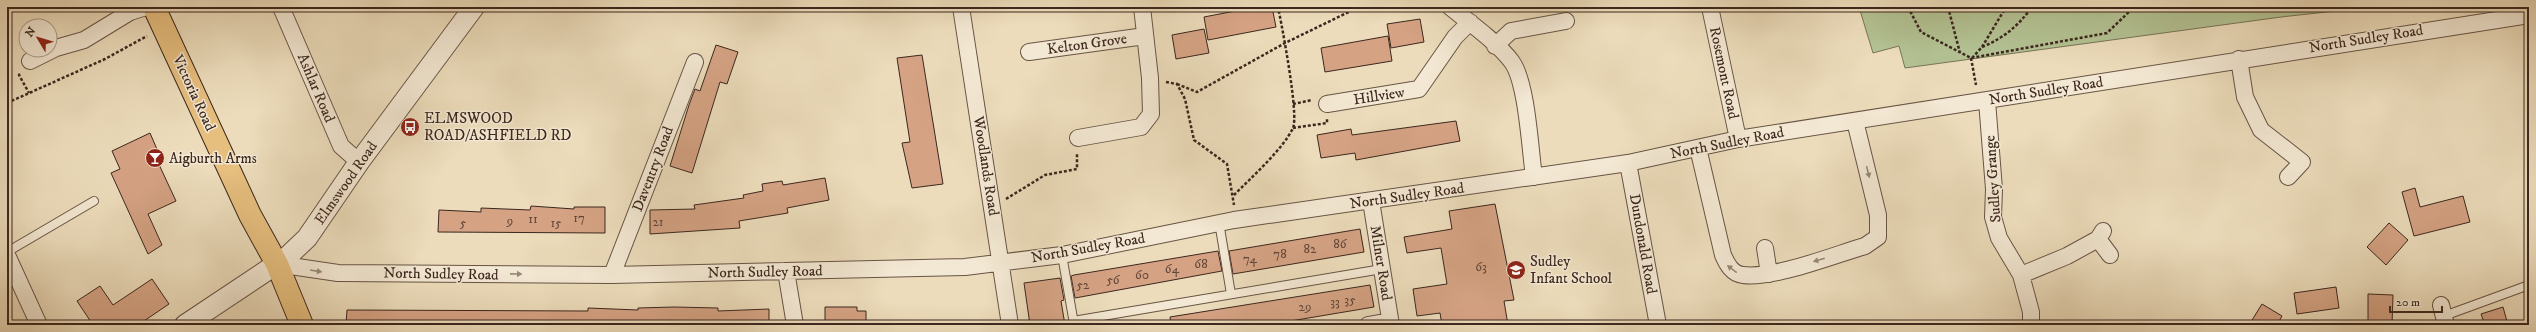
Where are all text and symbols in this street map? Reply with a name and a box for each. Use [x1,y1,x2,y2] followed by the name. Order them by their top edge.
[18,18,58,58] north arrow
[2308,21,2425,57] street label: North Sudley Road
[23,25,39,40] text: N
[1705,25,1743,121] street label: Rosemont Road
[1046,29,1128,59] street label: Kelton Grove
[168,51,220,135] street label: Victoria Road
[293,51,339,126] street label: Ashlar Road
[1988,73,2105,109] street label: North Sudley Road
[1352,83,1406,109] street label: Hillview
[424,109,572,145] place label: ELMSWOOD ROAD/ASHFIELD RD
[969,114,1003,218] street label: Woodlands Road
[399,116,421,138] bus stop icon: ELMSWOOD ROAD/ASHFIELD RD
[628,123,678,214] street label: Daventry Road
[1669,123,1786,163] street label: North Sudley Road
[1980,135,2006,223] street label: Sudley Grange
[310,137,382,228] street label: Elmswood Road
[144,147,166,169] bar icon: Aigburth Arms
[169,149,257,168] place label: Aigburth Arms
[1865,166,1871,179] one-way arrow
[1349,178,1466,213] street label: North Sudley Road
[1625,192,1661,296] street label: Dundonald Road
[573,210,585,226] house number: 17
[528,211,538,227] house number: 11
[506,213,513,229] house number: 9
[652,214,664,230] house number: 21
[460,215,467,231] house number: 5
[550,215,562,231] house number: 15
[1366,224,1396,302] street label: Milner Road
[1030,229,1147,267] street label: North Sudley Road
[1333,236,1348,252] house number: 86
[1304,241,1317,257] house number: 82
[1273,246,1287,262] house number: 78
[1243,251,1258,267] house number: 74
[1530,252,1613,288] place label: Sudley Infant School
[1194,256,1208,272] house number: 68
[1813,257,1825,263] one-way arrow
[1475,259,1487,275] house number: 63
[1505,259,1527,281] school or university icon: Sudley Infant School
[707,261,823,283] street label: North Sudley Road
[1165,261,1180,277] house number: 64
[383,263,499,285] street label: North Sudley Road
[1727,265,1738,273] one-way arrow
[1135,267,1149,283] house number: 60
[310,268,322,274] one-way arrow
[510,271,523,277] one-way arrow
[1106,272,1121,288] house number: 56
[1077,277,1090,293] house number: 52
[2390,288,2442,314] scale bar
[1344,292,1356,308] house number: 35
[1330,294,1340,310] house number: 33
[2396,295,2420,310] text: 20 m
[1299,299,1311,315] house number: 29

